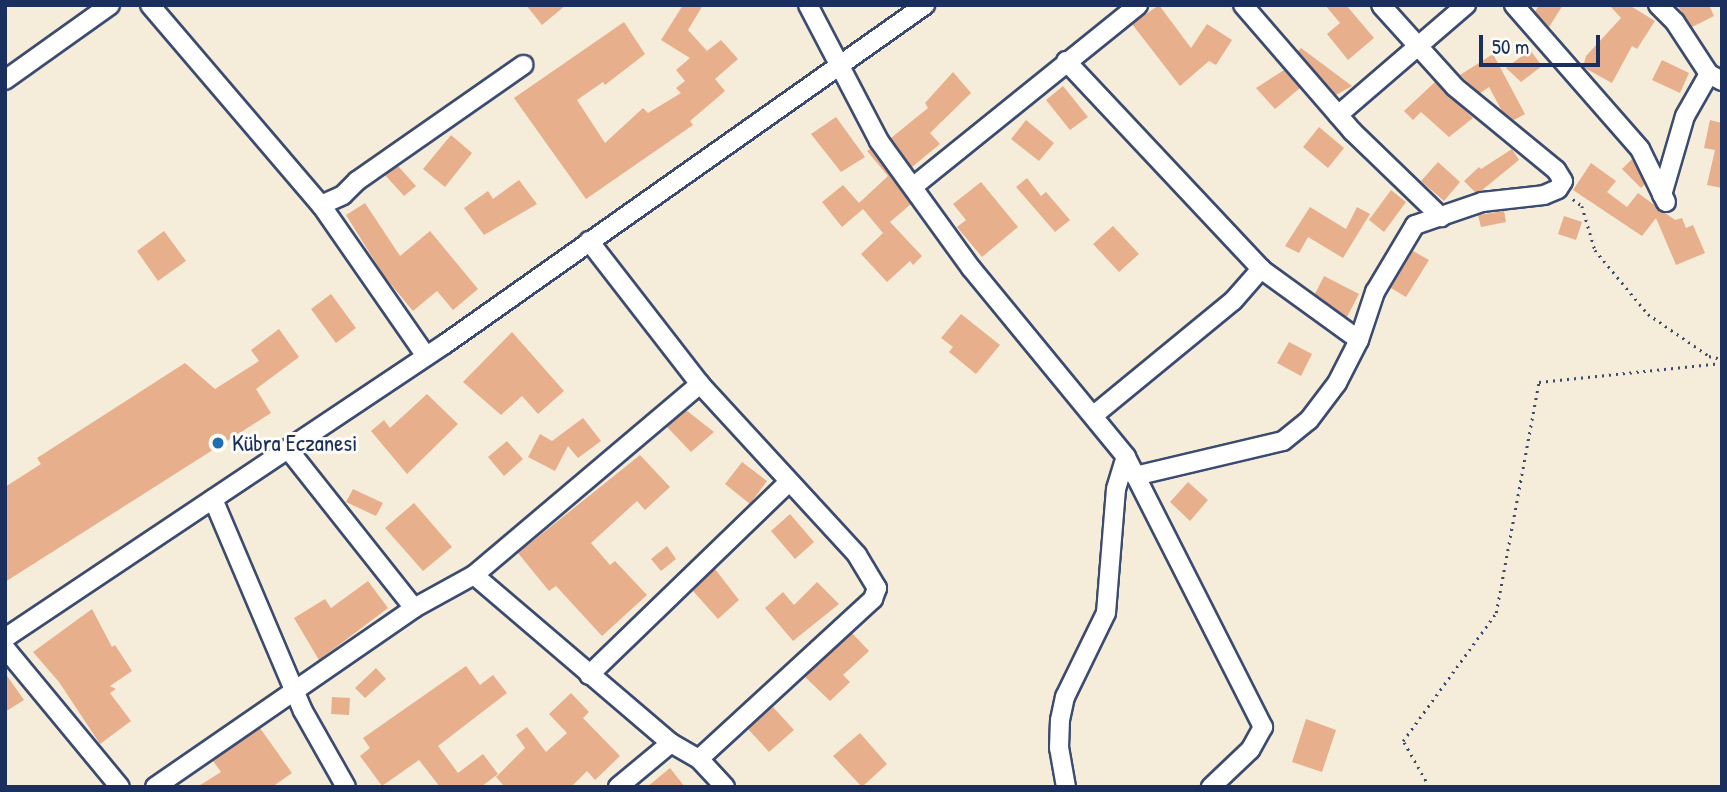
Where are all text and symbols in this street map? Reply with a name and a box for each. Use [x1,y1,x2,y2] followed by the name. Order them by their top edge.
[1482,21,1603,65] scale bar
[1492,32,1529,61] text: 50 m
[232,429,357,457] place label: Kübra Eczanesi
[210,435,226,451] marker: Kübra Eczanesi

